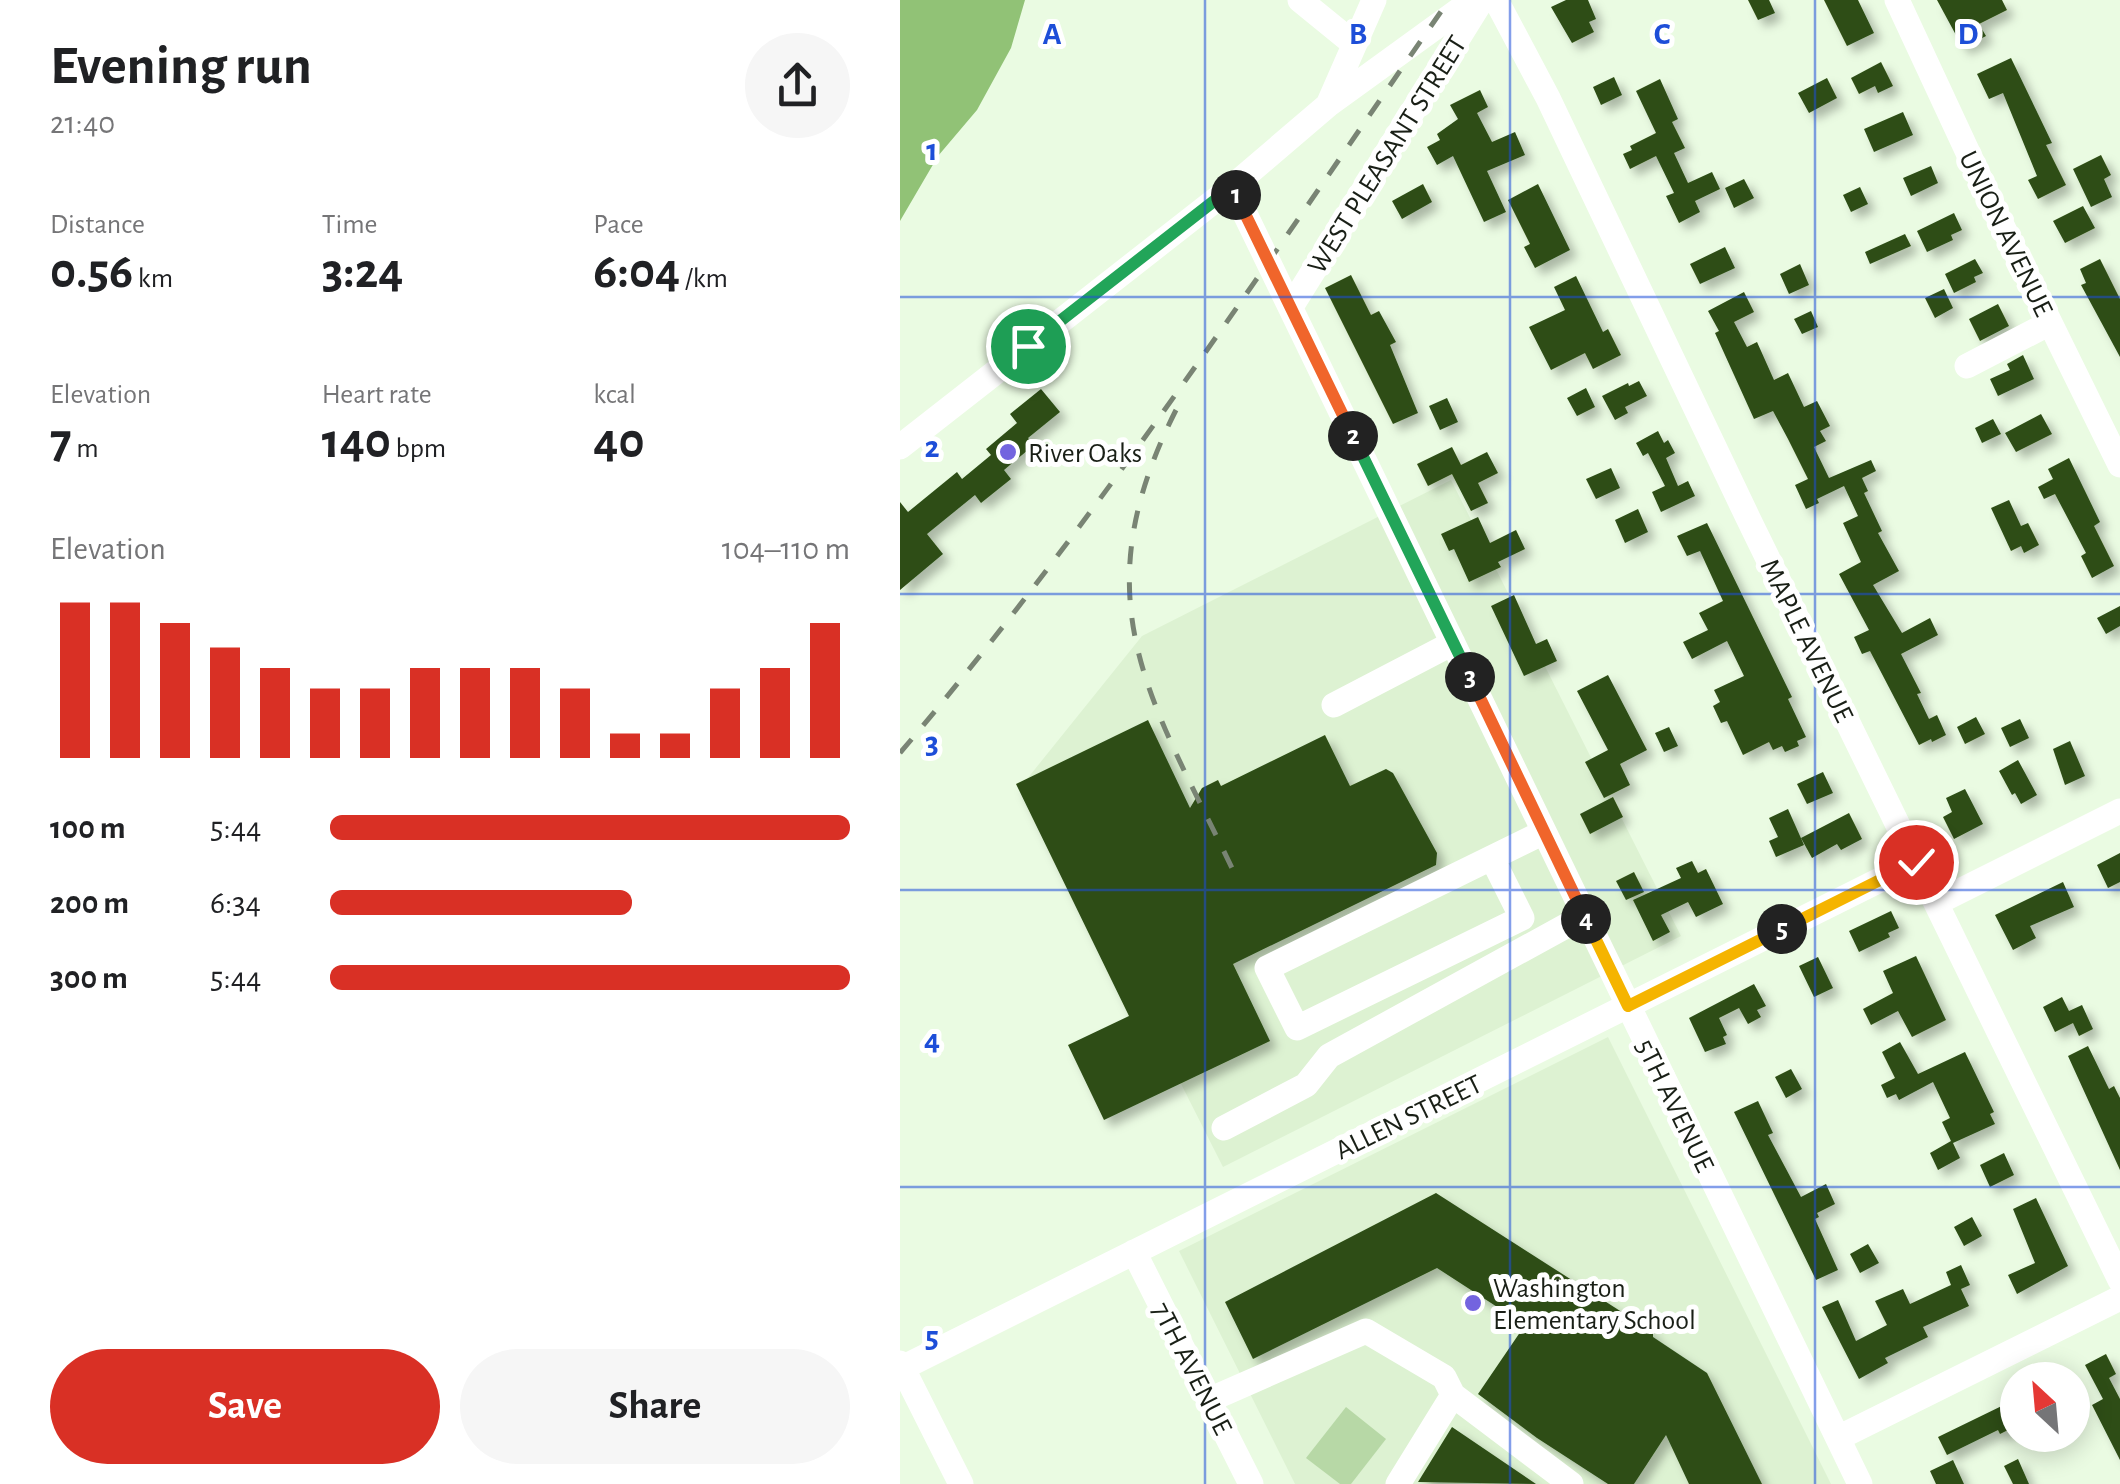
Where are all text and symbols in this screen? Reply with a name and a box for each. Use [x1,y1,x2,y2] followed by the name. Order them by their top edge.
[1042,18,1062,50] text: A
[1349,18,1367,50] text: B
[1654,18,1671,50] text: C
[1958,18,1979,50] text: D
[1303,31,1473,279] street label: WEST PLEASANT STREET
[745,33,850,138] button: share
[50,39,312,94] text: Evening run
[50,107,115,139] text: 21:40
[926,134,938,166] text: 1
[1953,147,2057,321] street label: UNION AVENUE
[1211,170,1261,220] pin: 1
[1231,181,1241,209] text: 1
[50,211,145,239] text: Distance
[322,211,377,239] text: Time
[593,211,644,239] text: Pace
[50,247,133,297] text: 0.56
[322,247,403,297] text: 3:24
[593,247,680,297] text: 6:04
[133,265,173,293] text: km
[680,265,728,293] text: /km
[986,304,1071,389] pin
[1001,319,1056,374] icon: arrive
[50,381,151,409] text: Elevation
[322,381,432,409] text: Heart rate
[593,381,636,409] text: kcal
[1328,411,1378,461] pin: 2
[50,417,72,467] text: 7
[322,417,391,467] text: 140
[593,417,645,467] text: 40
[1346,422,1360,450] text: 2
[924,431,940,463] text: 2
[72,435,99,463] text: m
[391,435,446,463] text: bpm
[1028,440,1142,468] place label: River Oaks
[997,441,1019,463] marker: River Oaks
[50,533,166,565] text: Elevation
[722,533,850,565] text: 104–110 m
[1755,555,1858,727] street label: MAPLE AVENUE
[1445,652,1495,702] pin: 3
[1464,663,1476,691] text: 3
[925,727,939,759] text: 3
[50,812,126,844] text: 100 m
[210,812,262,844] text: 5:44
[1874,820,1959,905] pin
[1889,835,1944,890] icon: check
[50,887,129,919] text: 200 m
[210,887,261,919] text: 6:34
[1561,894,1611,944] pin: 4
[1757,904,1807,954] pin: 5
[1579,905,1593,933] text: 4
[1776,915,1788,943] text: 5
[50,962,128,994] text: 300 m
[210,962,262,994] text: 5:44
[924,1024,940,1056] text: 4
[1630,1035,1718,1177] street label: 5TH AVENUE
[1331,1070,1487,1165] street label: ALLEN STREET
[1493,1275,1696,1335] place label: Washington Elementary School
[1462,1292,1484,1314] marker: Washington Elementary School
[1146,1298,1236,1439] street label: 7TH AVENUE
[925,1321,939,1353] text: 5
[50,1349,440,1464] button: Save
[460,1349,850,1464] button: Share
[2000,1362,2090,1452] north arrow
[2000,1362,2090,1452] map controls

